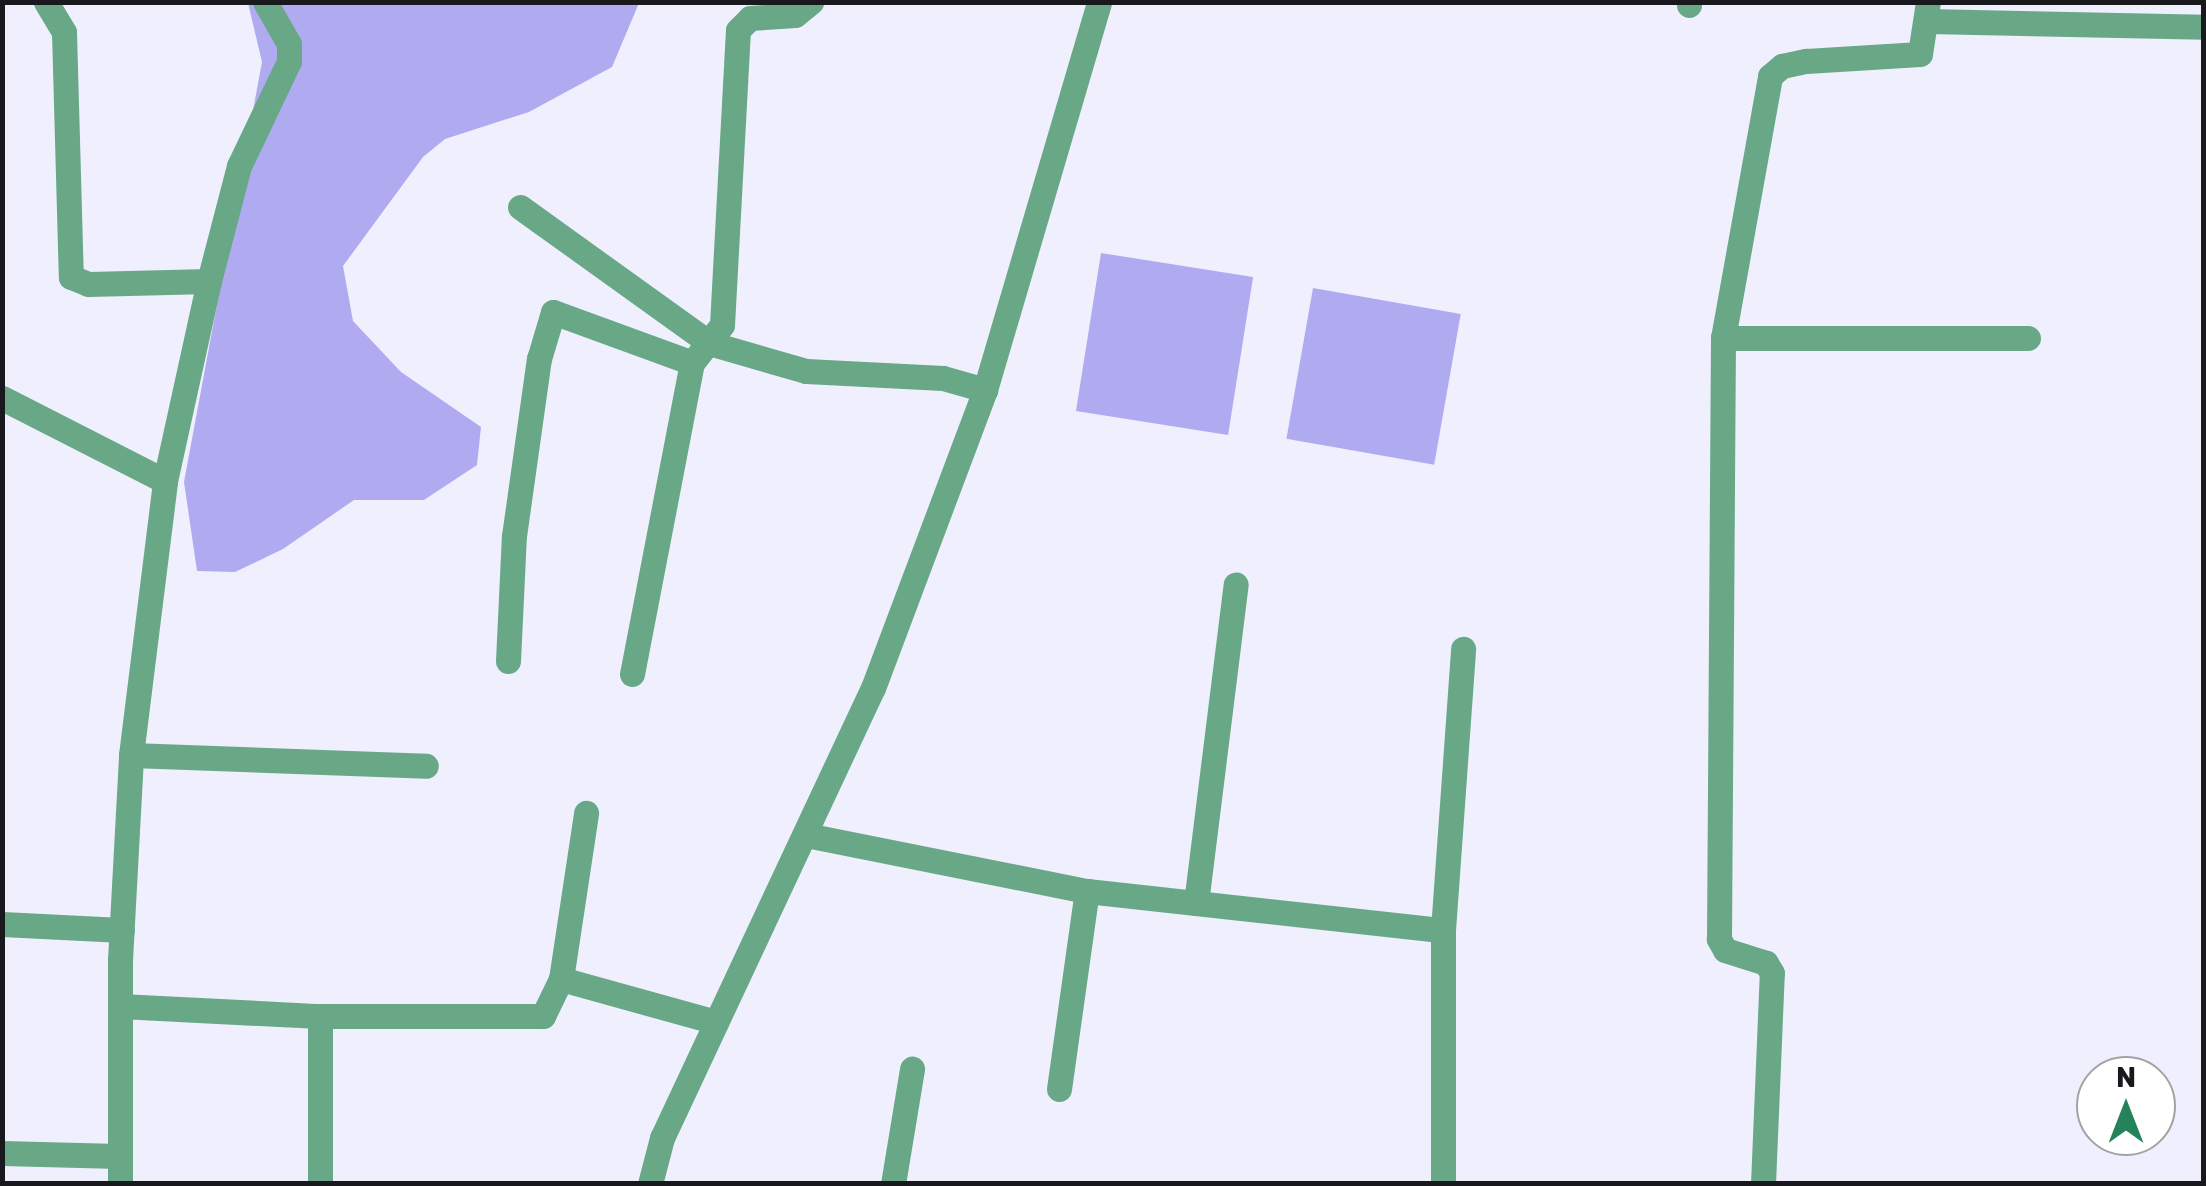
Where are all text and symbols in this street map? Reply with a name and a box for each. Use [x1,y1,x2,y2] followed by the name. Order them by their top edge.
[2076,1056,2176,1156] north arrow
[2116,1061,2136,1094] text: N

